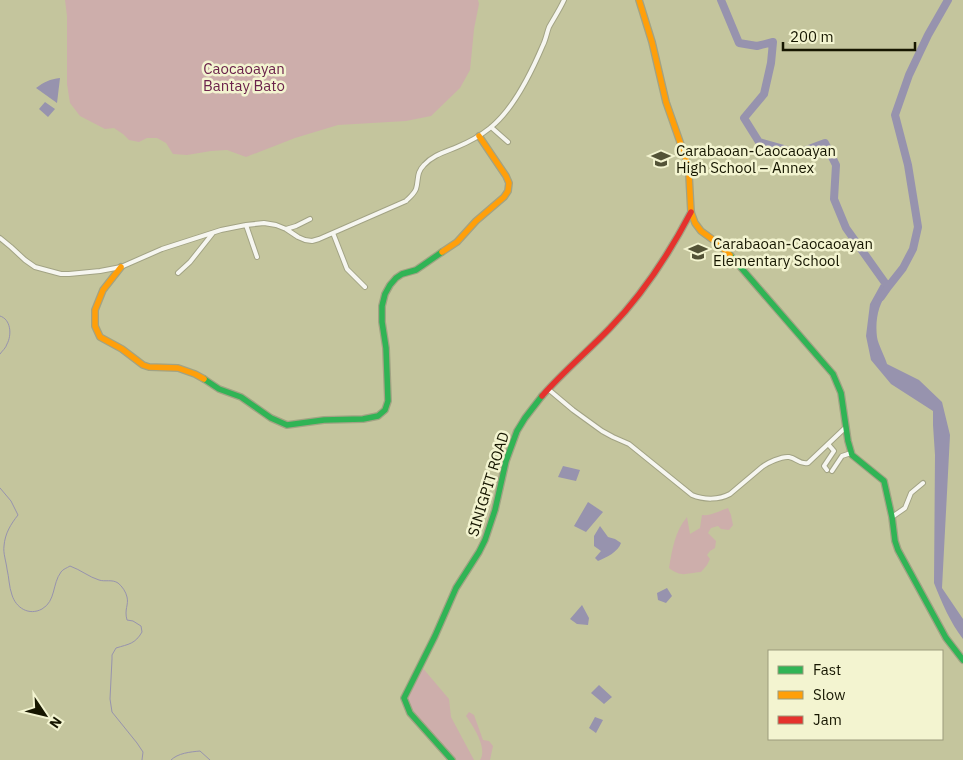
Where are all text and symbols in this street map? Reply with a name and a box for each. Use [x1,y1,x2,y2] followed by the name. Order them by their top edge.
[783,20,916,52] scale bar
[790,27,834,46] text: 200 m
[203,59,285,95] park label: Caocaoayan Bantay Bato
[676,141,836,177] place label: Carabaoan-Caocaoayan High School – Annex
[650,148,672,170] school or university icon: Carabaoan-Caocaoayan High School – Annex
[713,234,873,270] place label: Carabaoan-Caocaoayan Elementary School
[687,241,709,263] school or university icon: Carabaoan-Caocaoayan Elementary School
[463,429,513,539] street label: SINIGPIT ROAD
[768,650,943,740] legend
[813,660,841,679] text: Fast
[813,685,846,704] text: Slow
[20,690,70,740] north arrow
[813,710,842,729] text: Jam
[45,713,66,732] text: N

